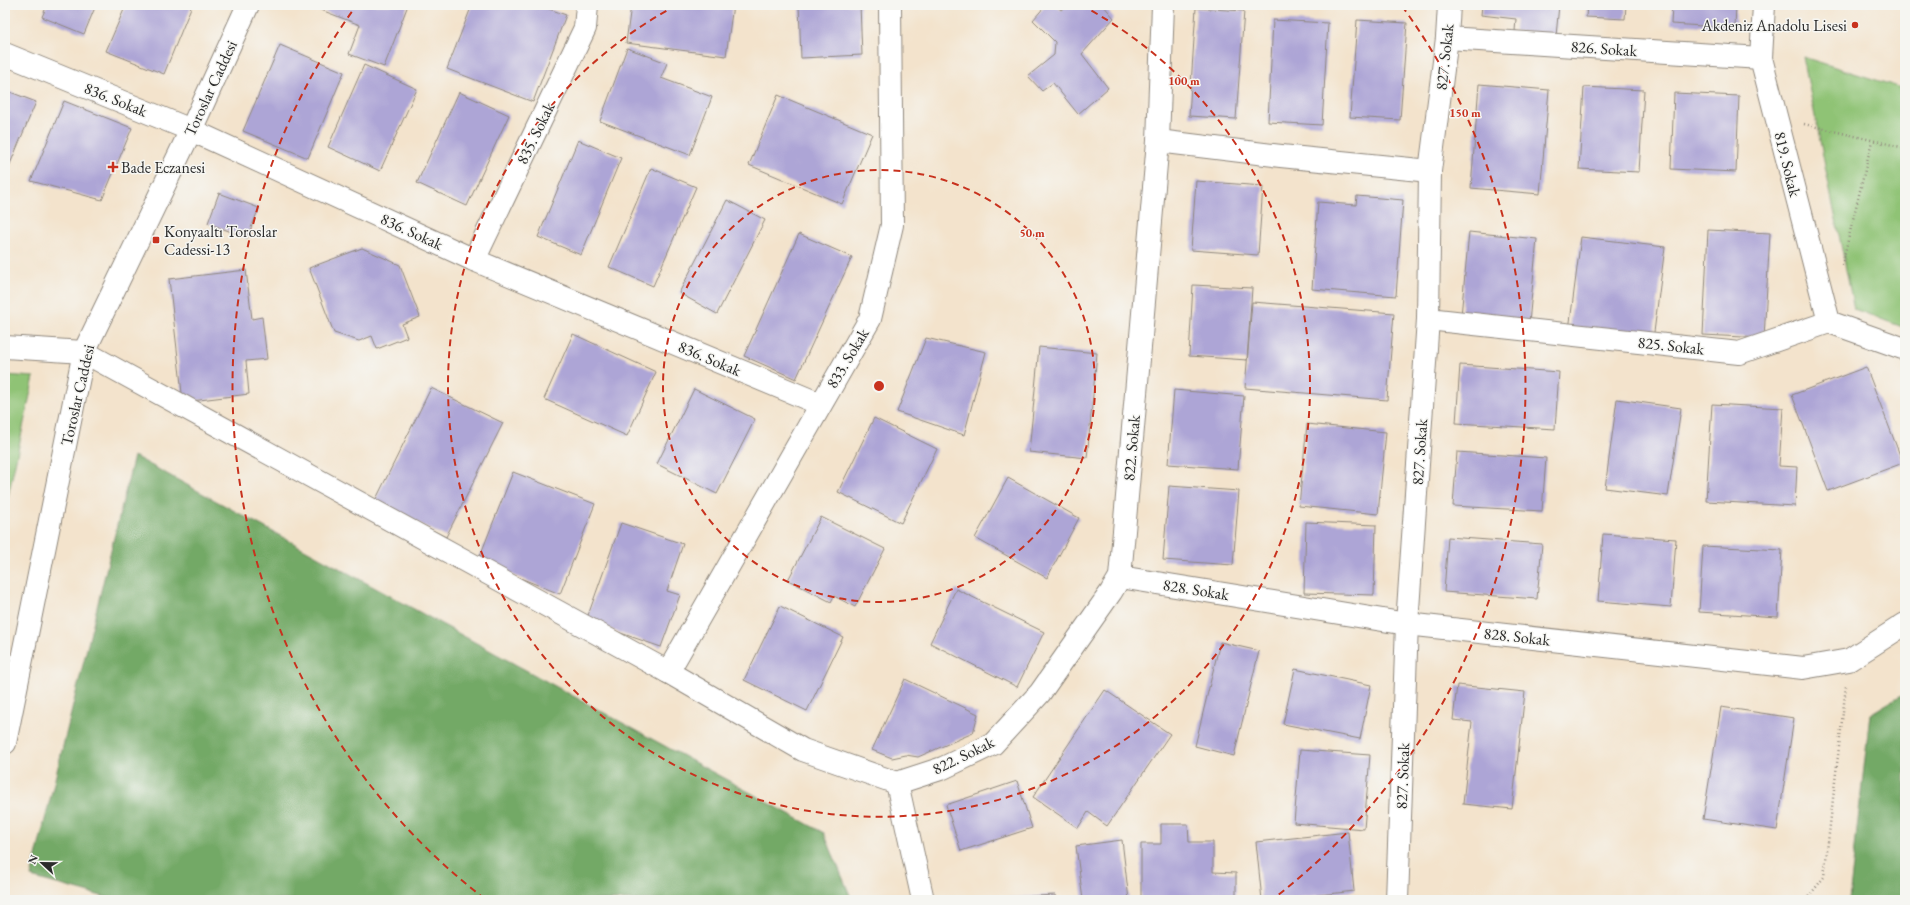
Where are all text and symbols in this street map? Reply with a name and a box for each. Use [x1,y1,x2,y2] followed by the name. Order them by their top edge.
[1701,15,1847,36] place label: Akdeniz Anadolu Lisesi
[1850,20,1860,30] marker: Akdeniz Anadolu Lisesi
[1431,22,1458,91] street label: 827. Sokak
[1570,36,1638,61] street label: 826. Sokak
[179,37,242,140] street label: Toroslar Caddesi
[1168,73,1200,89] text: 100 m
[81,77,151,122] street label: 836. Sokak
[511,98,560,168] street label: 835. Sokak
[1449,105,1481,121] text: 150 m
[1769,129,1806,199] street label: 819. Sokak
[121,157,205,178] place label: Bade Eczanesi
[108,162,118,172] marker: Bade Eczanesi
[377,208,447,255] street label: 836. Sokak
[164,221,278,260] place label: Konyaaltı Toroslar Cadessi-13
[1019,225,1045,241] text: 50 m
[151,235,161,245] marker: Konyaaltı Toroslar Cadessi-13
[821,324,874,392] street label: 833. Sokak
[1637,332,1706,359] street label: 825. Sokak
[675,336,745,381] street label: 836. Sokak
[56,342,99,448] street label: Toroslar Caddesi
[872,379,886,393] centre of rings
[1118,414,1145,482] street label: 822. Sokak
[1407,418,1432,486] street label: 827. Sokak
[1161,574,1231,605] street label: 828. Sokak
[1483,623,1552,650] street label: 828. Sokak
[929,731,998,779] street label: 822. Sokak
[1391,742,1414,810] street label: 827. Sokak
[22,843,62,883] north arrow
[25,852,41,866] text: N

